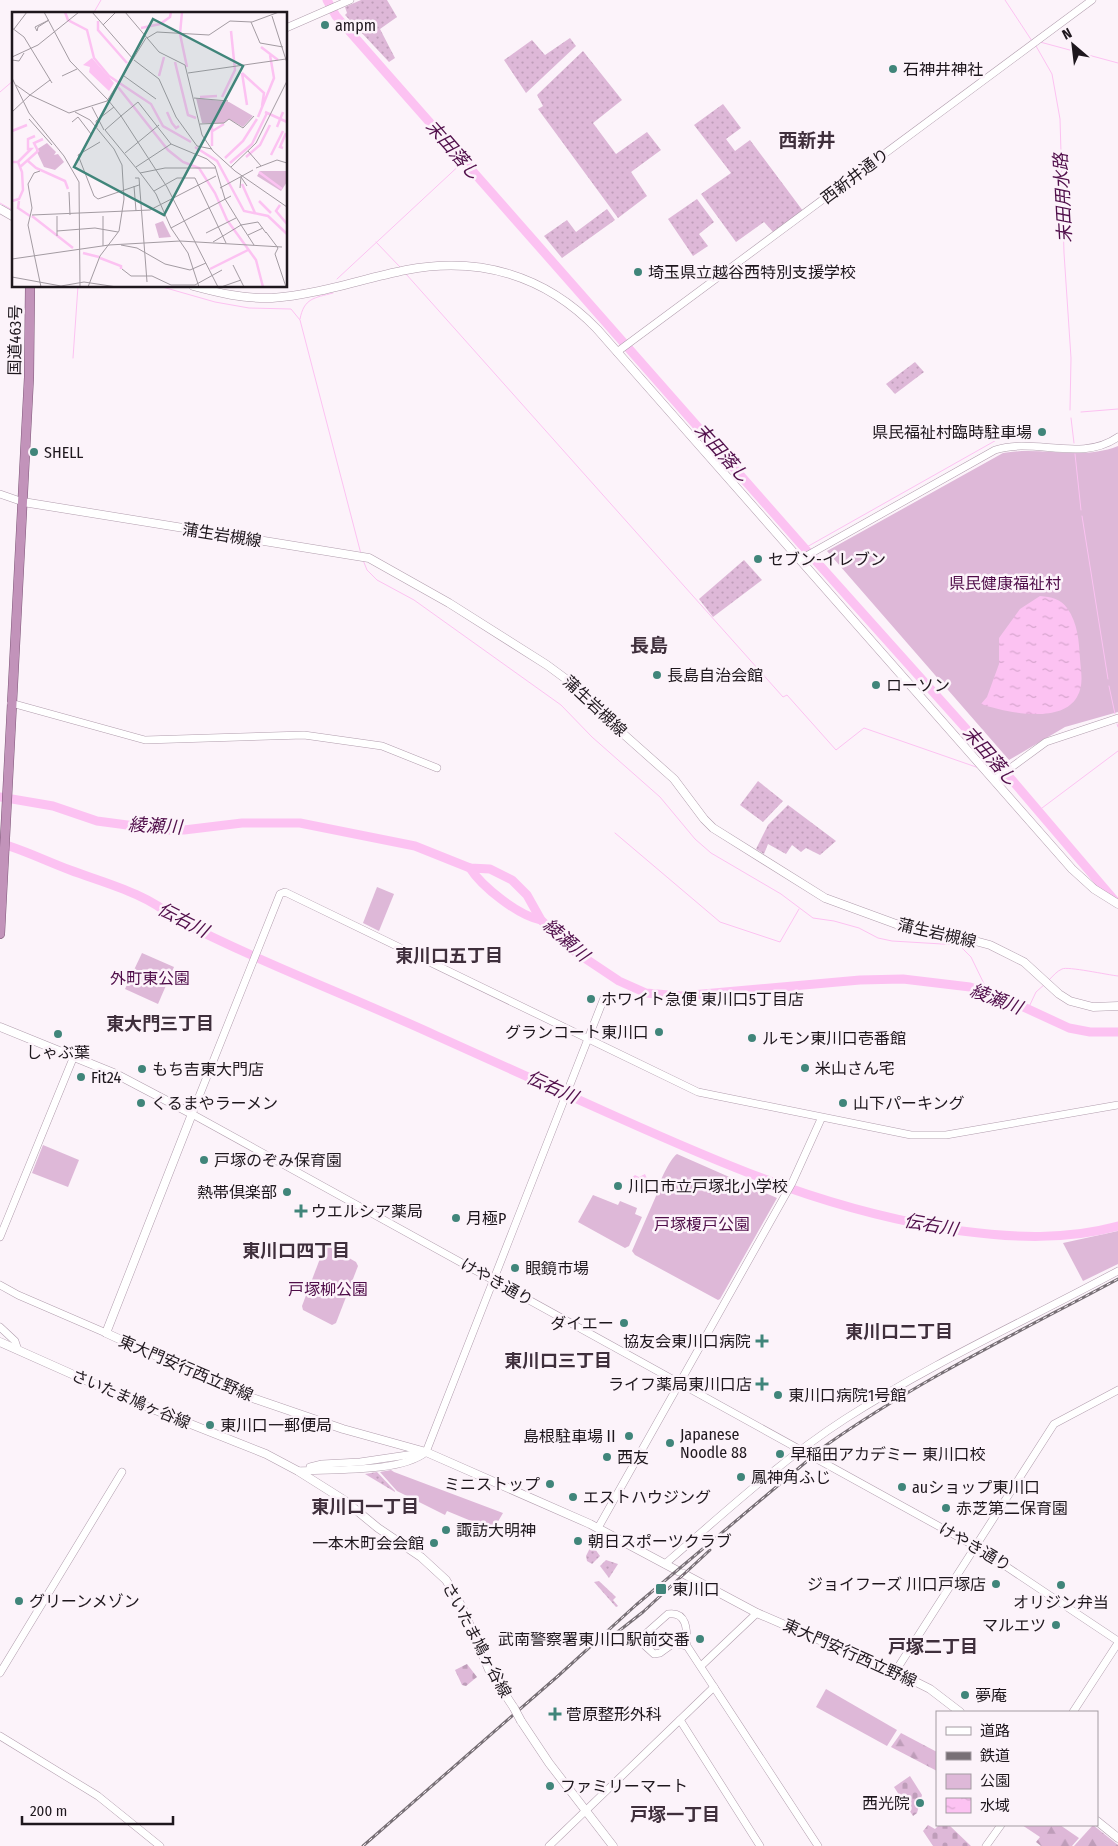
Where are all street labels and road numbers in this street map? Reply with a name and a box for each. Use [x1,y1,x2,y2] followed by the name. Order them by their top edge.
[817,144,893,208] street label: 西新井通り
[5,304,25,376] street label: 国道463号
[181,519,263,551] street label: 蒲生岩槻線
[559,672,631,740] street label: 蒲生岩槻線
[896,915,978,951] street label: 蒲生岩槻線
[457,1254,537,1310] street label: けやき通り
[116,1331,256,1405] street label: 東大門安行西立野線
[69,1365,193,1433] street label: さいたま鳩ヶ谷線
[936,1519,1014,1575] street label: けやき通り
[439,1579,515,1701] street label: さいたま鳩ヶ谷線
[780,1615,920,1691] street label: 東大門安行西立野線

